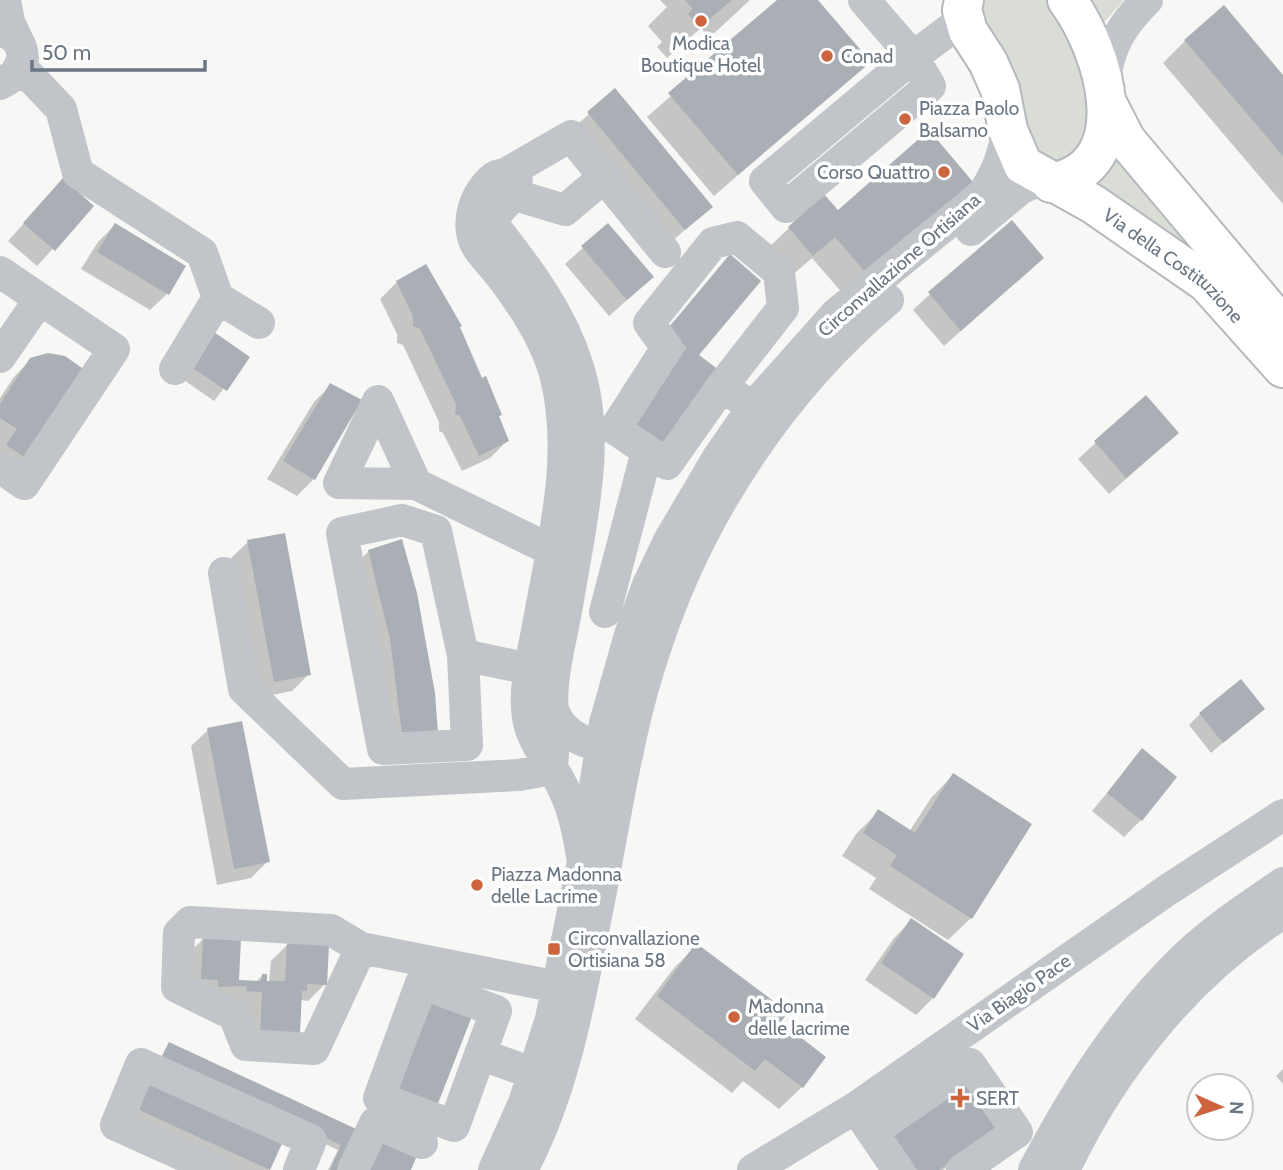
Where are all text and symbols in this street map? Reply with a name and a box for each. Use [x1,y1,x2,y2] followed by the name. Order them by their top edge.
[693,13,709,29] marker: Modica Boutique Hotel
[32,28,205,72] scale bar
[641,32,762,77] place label: Modica Boutique Hotel
[42,40,91,65] text: 50 m
[841,45,893,68] place label: Conad
[819,48,835,64] marker: Conad
[919,97,1019,142] place label: Piazza Paolo Balsamo
[897,111,913,127] marker: Piazza Paolo Balsamo
[817,161,930,184] place label: Corso Quattro
[936,164,952,180] marker: Corso Quattro
[813,188,985,342] street label: Circonvallazione Ortisiana
[1099,203,1249,328] street label: Via della Costituzione
[491,863,622,908] place label: Piazza Madonna delle Lacrime
[469,877,485,893] marker: Piazza Madonna delle Lacrime
[568,927,700,972] place label: Circonvallazione Ortisiana 58
[546,941,562,957] marker: Circonvallazione Ortisiana 58
[963,949,1075,1037] street label: Via Biagio Pace
[748,995,850,1040] place label: Madonna delle lacrime
[726,1009,742,1025] marker: Madonna delle lacrime
[1185,1072,1255,1142] north arrow
[976,1087,1019,1110] place label: SERT
[950,1088,970,1108] marker: SERT
[1225,1101,1248,1115] text: N

